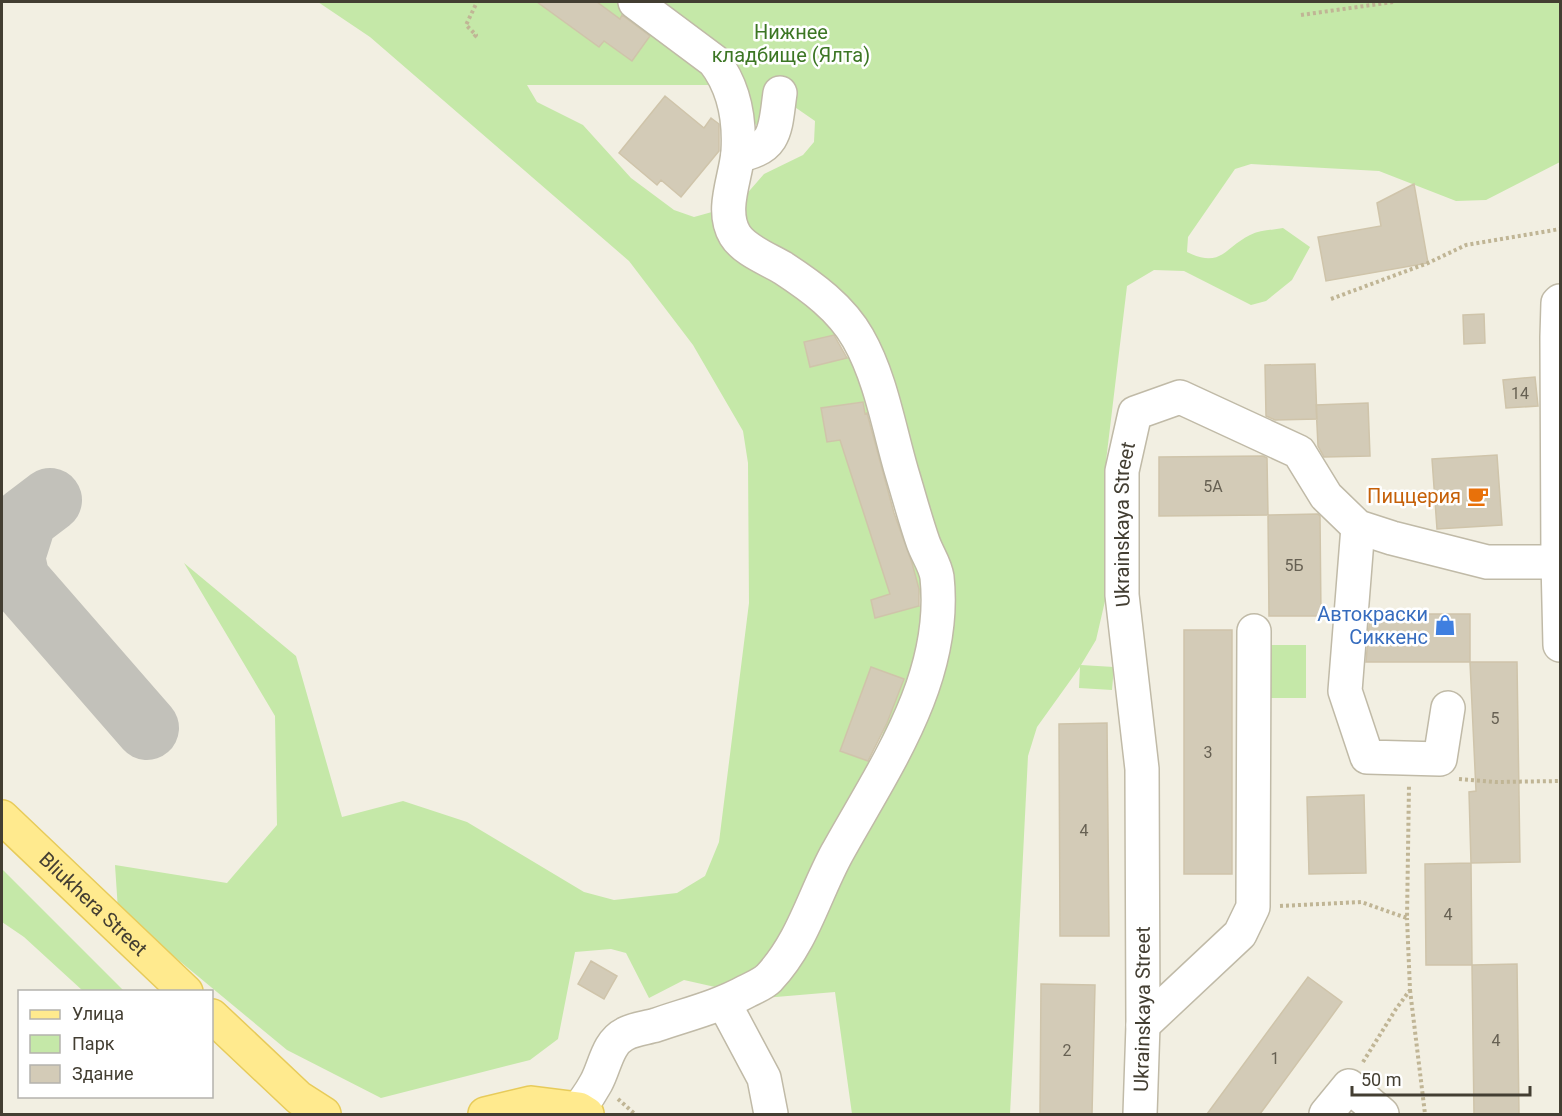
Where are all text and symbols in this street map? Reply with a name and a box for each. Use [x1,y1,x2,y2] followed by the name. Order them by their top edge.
[712,20,870,67] park label: Нижнее кладбище (Ялта)
[1511,384,1529,403] house number: 14
[1110,440,1140,608] street label: Ukrainskaya Street
[1203,477,1223,496] house number: 5А
[1367,484,1461,508] place label: Пиццерия
[1466,484,1490,508] cafe icon: Пиццерия
[1284,556,1304,575] house number: 5Б
[1317,602,1428,649] place label: Автокраски Сиккенс
[1433,613,1457,637] shop icon: Автокраски Сиккенс
[1491,709,1500,728] house number: 5
[1204,743,1213,762] house number: 3
[1080,821,1089,840] house number: 4
[34,847,152,961] street label: Bliukhera Street
[1444,905,1453,924] house number: 4
[1129,926,1155,1092] street label: Ukrainskaya Street
[18,990,213,1098] legend
[72,1003,124,1024] text: Улица
[1492,1031,1501,1050] house number: 4
[72,1033,115,1054] text: Парк
[1063,1041,1072,1060] house number: 2
[1271,1049,1280,1068] house number: 1
[1352,1059,1530,1097] scale bar
[72,1063,134,1084] text: Здание
[1361,1069,1401,1090] text: 50 m

